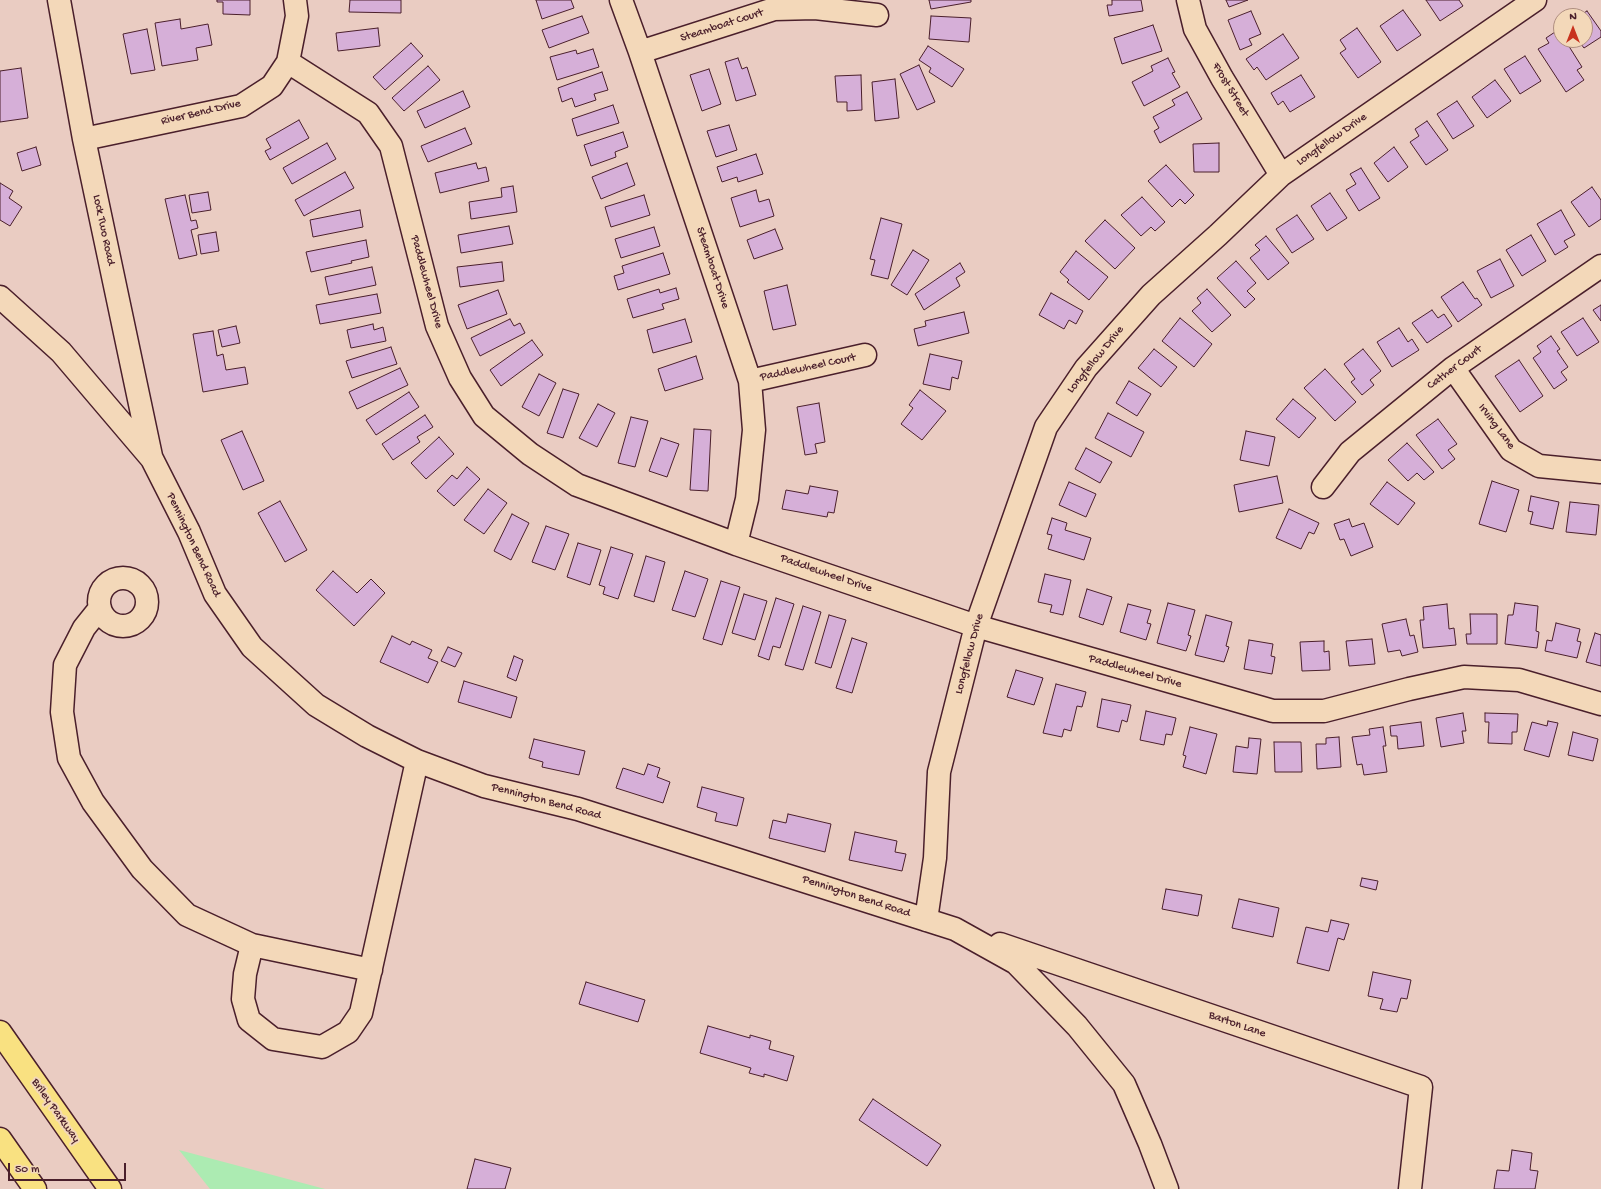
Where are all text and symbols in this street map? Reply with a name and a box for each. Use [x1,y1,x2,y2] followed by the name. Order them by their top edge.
[679,6,765,46] street label: Steamboat Court
[1553,8,1593,48] north arrow
[1569,11,1577,23] text: N
[1208,60,1252,120] street label: Frost Street
[160,97,242,129] street label: River Bend Drive
[1294,110,1370,170] street label: Longfellow Drive
[88,193,118,267] street label: Lock Two Road
[692,225,732,311] street label: Steamboat Drive
[407,234,445,330] street label: Paddlewheel Drive
[1064,323,1128,397] street label: Longfellow Drive
[1425,343,1485,393] street label: Cather Court
[759,351,857,385] street label: Paddlewheel Court
[1474,401,1518,453] street label: Irving Lane
[163,491,223,599] street label: Pennington Bend Road
[778,552,874,596] street label: Paddlewheel Drive
[952,612,988,696] street label: Longfellow Drive
[1087,652,1183,692] street label: Paddlewheel Drive
[490,780,602,824] street label: Pennington Bend Road
[800,873,912,921] street label: Pennington Bend Road
[1206,1008,1268,1042] street label: Barton Lane
[28,1076,82,1146] street label: Briley Parkway
[10,1155,128,1181] scale bar
[15,1163,40,1177] text: 50 m

